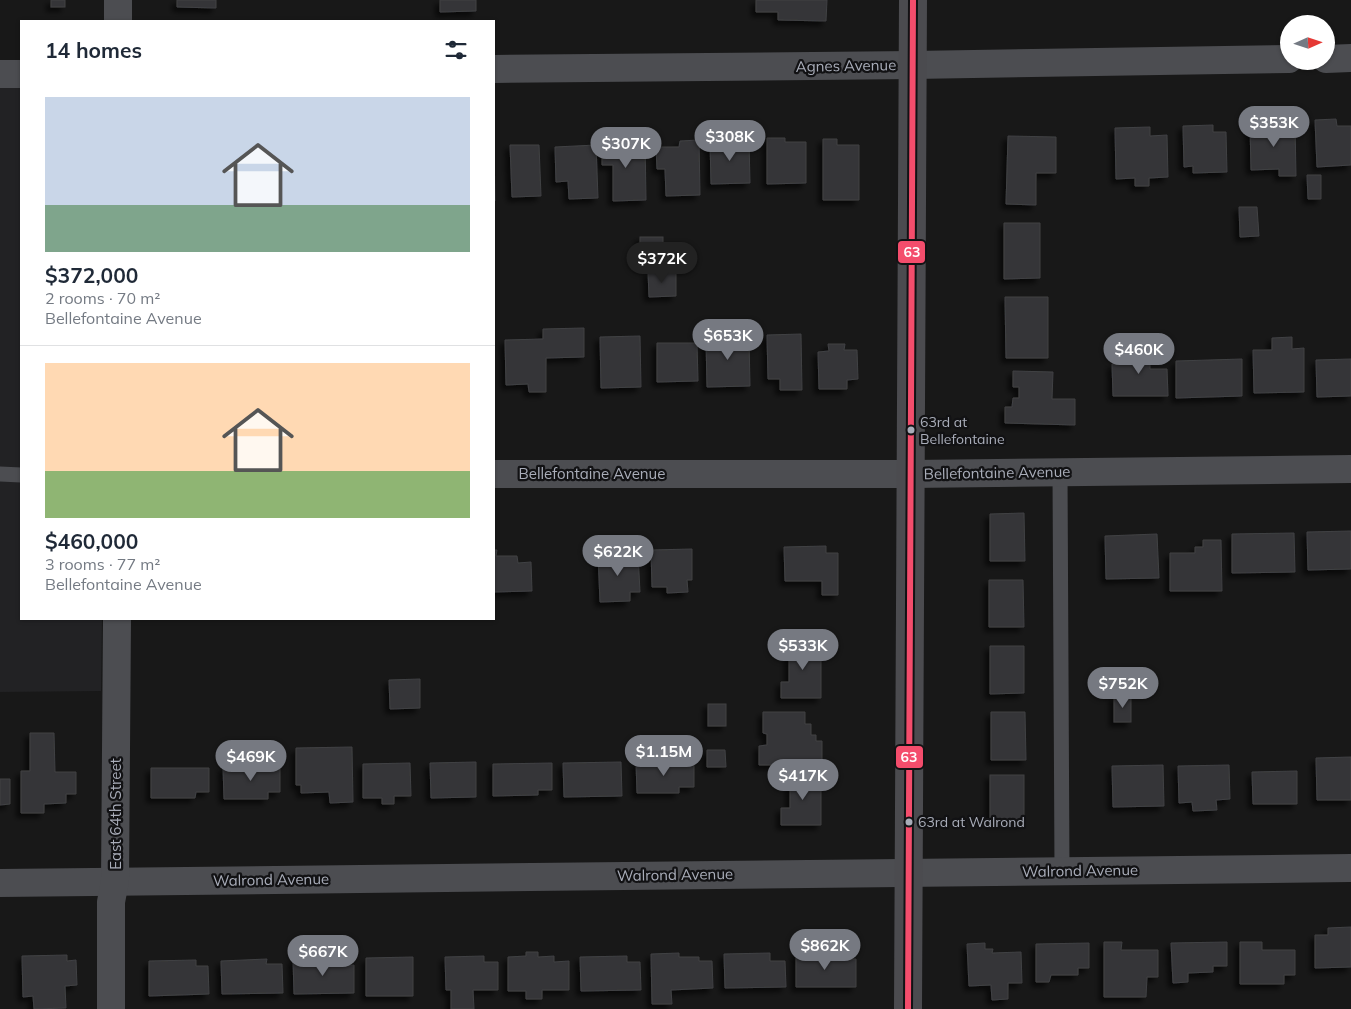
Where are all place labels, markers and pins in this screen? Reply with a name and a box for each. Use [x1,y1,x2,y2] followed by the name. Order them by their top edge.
[1239,106,1309,148] pin: $353K
[695,120,765,162] pin: $308K
[591,126,661,169] pin: $307K
[627,242,697,284] pin: $372K
[693,318,763,361] pin: $653K
[1104,332,1174,375] pin: $460K
[920,413,1005,448] place label: 63rd at Bellefontaine
[906,425,916,435] marker: 63rd at Bellefontaine
[583,534,653,577] pin: $622K
[768,628,838,671] pin: $533K
[1088,666,1158,709] pin: $752K
[623,734,705,777] pin: $1.15M
[216,740,286,782] pin: $469K
[768,758,838,801] pin: $417K
[918,813,1025,831] place label: 63rd at Walrond
[904,817,914,827] marker: 63rd at Walrond
[790,928,860,971] pin: $862K
[288,934,358,977] pin: $667K

